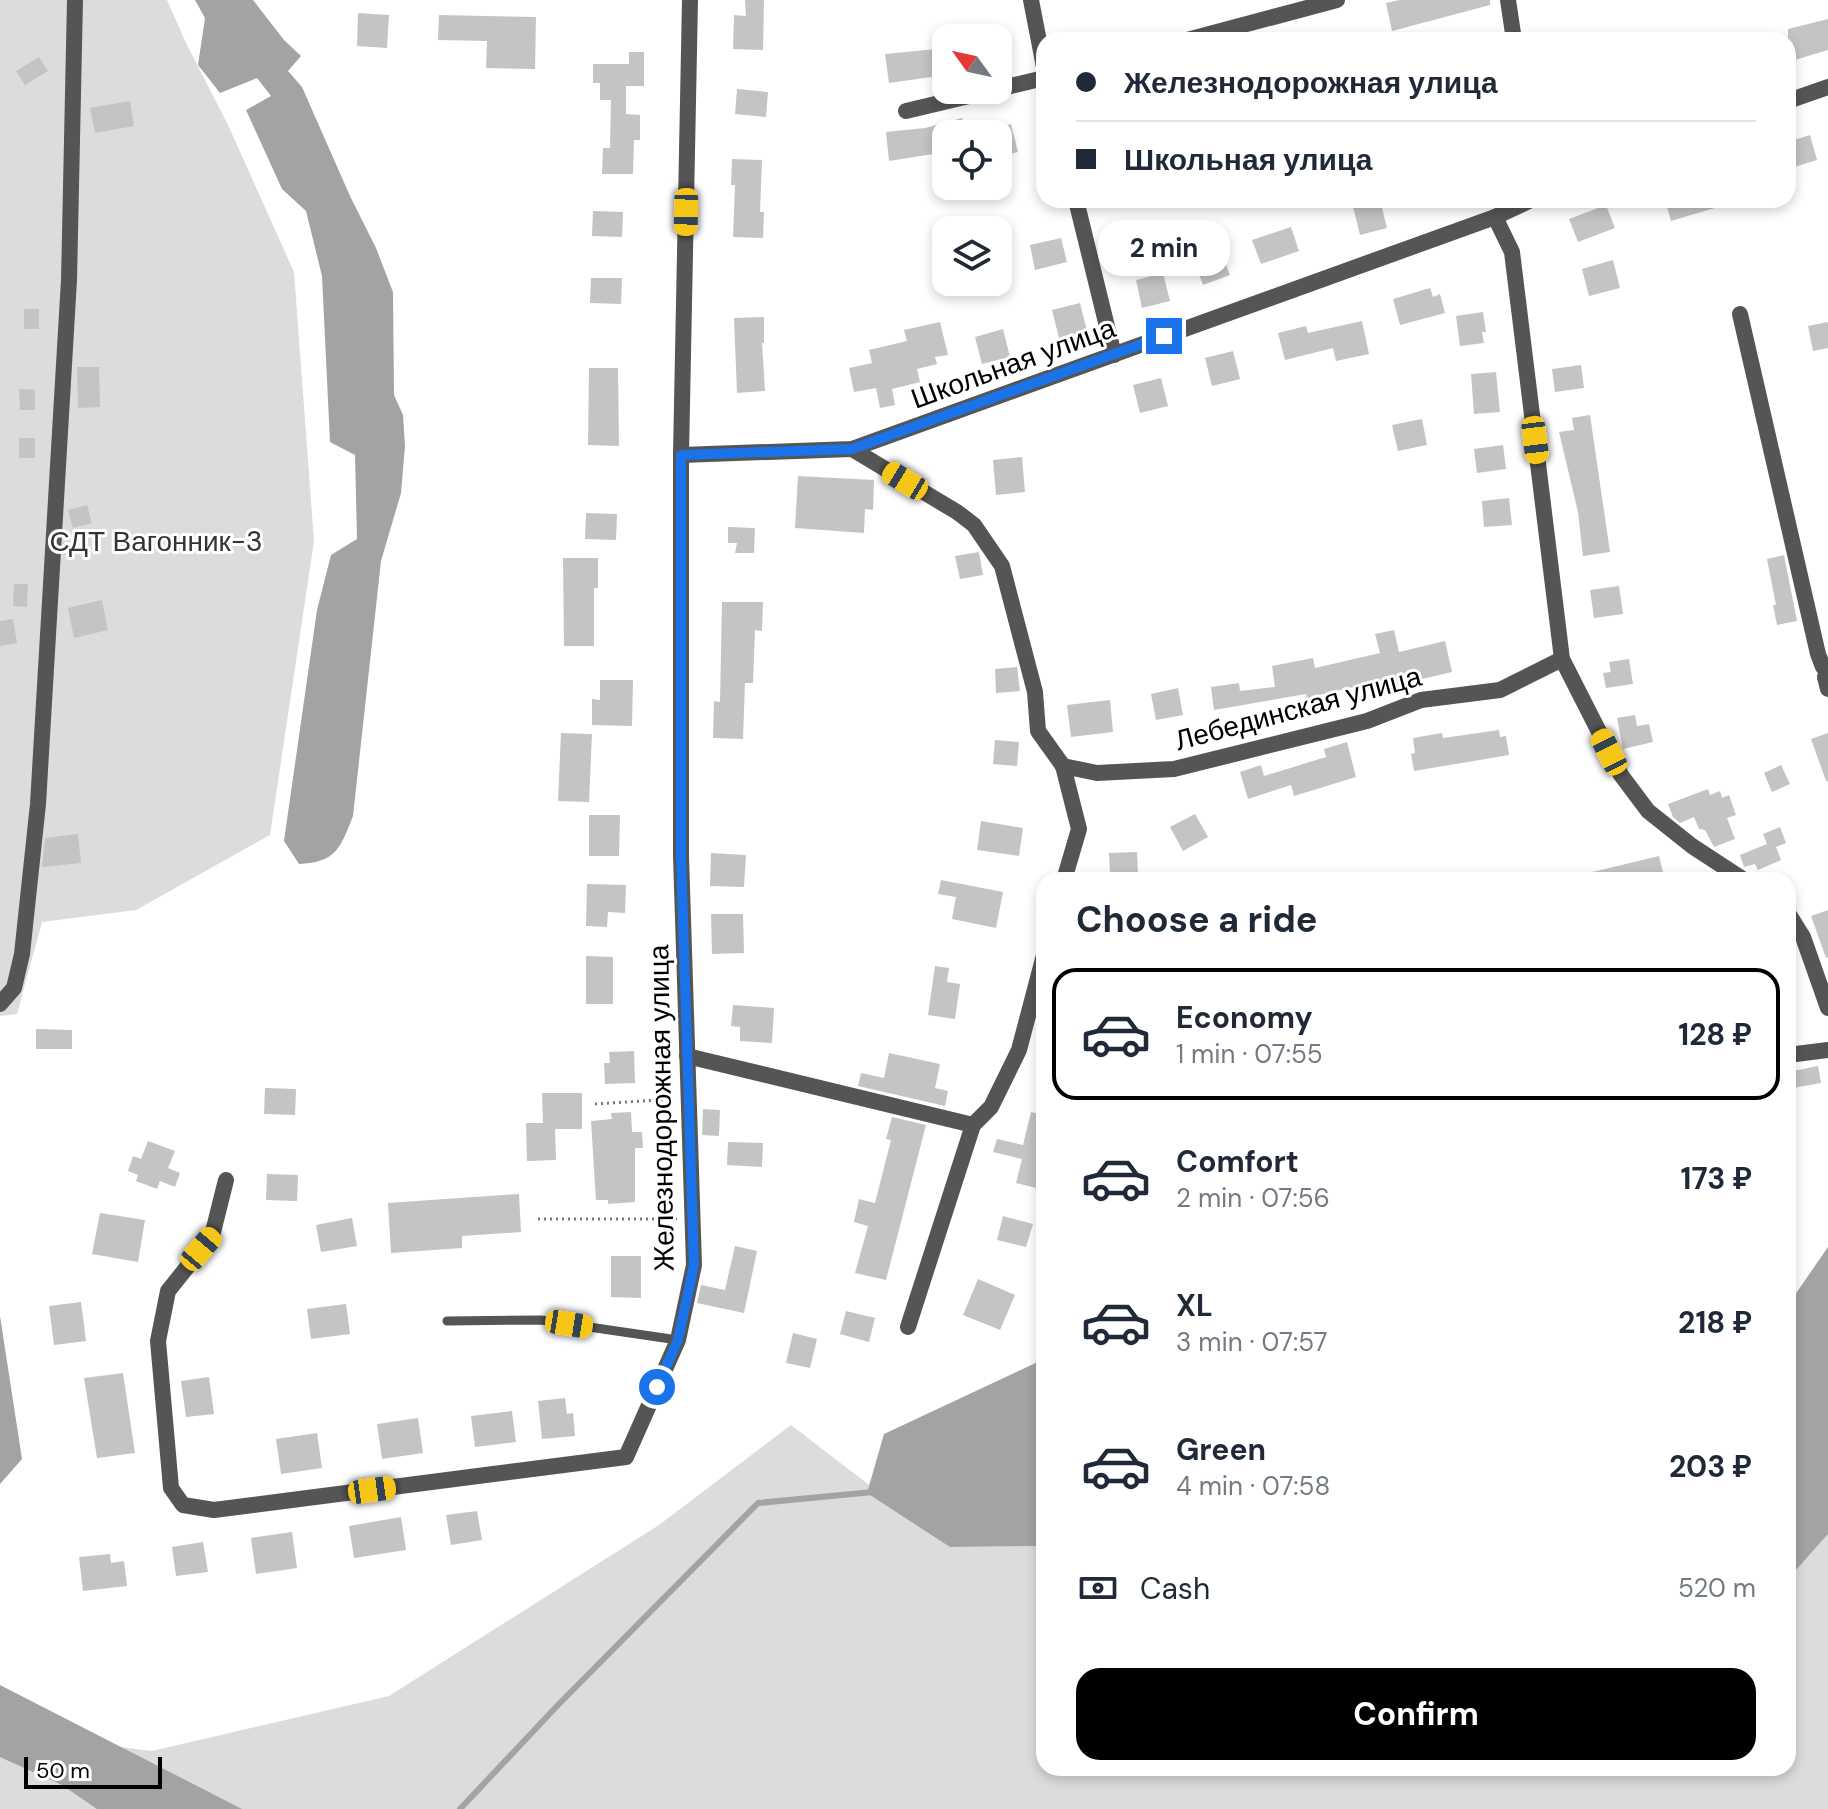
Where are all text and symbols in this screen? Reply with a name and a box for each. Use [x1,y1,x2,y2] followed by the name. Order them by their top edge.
[932,24,1012,104] north arrow
[932,24,1012,296] map controls
[1124,63,1498,102] text: Железнодорожная улица
[932,120,1012,200] button: locate
[1124,140,1373,179] text: Школьная улица
[674,188,698,236] car
[932,216,1012,296] button: layers
[1098,220,1230,276] callout: 2 min
[1130,231,1198,265] text: 2 min
[906,309,1121,418] street label: Школьная улица
[1146,318,1182,354] route end
[1520,415,1550,465] car
[878,458,932,504] car
[49,523,263,560] park label: СДТ Вагонник-3
[1171,658,1426,759] street label: Лебединская улица
[1587,725,1631,779] car
[1076,896,1317,943] text: Choose a ride
[640,944,683,1272] street label: Железнодорожная улица
[1080,998,1152,1070] icon: car
[1176,998,1313,1037] text: Economy
[1678,1015,1752,1054] text: 128 ₽
[1176,1037,1323,1071] text: 1 min · 07:55
[1080,1142,1152,1214] icon: car
[1176,1142,1299,1181] text: Comfort
[1681,1159,1752,1198] text: 173 ₽
[1176,1181,1330,1215] text: 2 min · 07:56
[176,1223,226,1275] car
[1080,1286,1152,1358] icon: car
[1176,1286,1213,1325] text: XL
[1678,1303,1752,1342] text: 218 ₽
[543,1308,595,1340] car
[1176,1325,1327,1359] text: 3 min · 07:57
[639,1369,675,1405] route start
[1080,1430,1152,1502] icon: car
[1176,1430,1266,1469] text: Green
[1669,1447,1752,1486] text: 203 ₽
[1176,1469,1330,1503] text: 4 min · 07:58
[347,1475,397,1505] car
[1076,1566,1120,1610] icon: cash
[1140,1569,1210,1608] text: Cash
[1678,1571,1756,1605] text: 520 m
[1076,1668,1756,1760] button: Confirm
[24,1753,162,1789] scale bar
[36,1756,90,1785] text: 50 m

